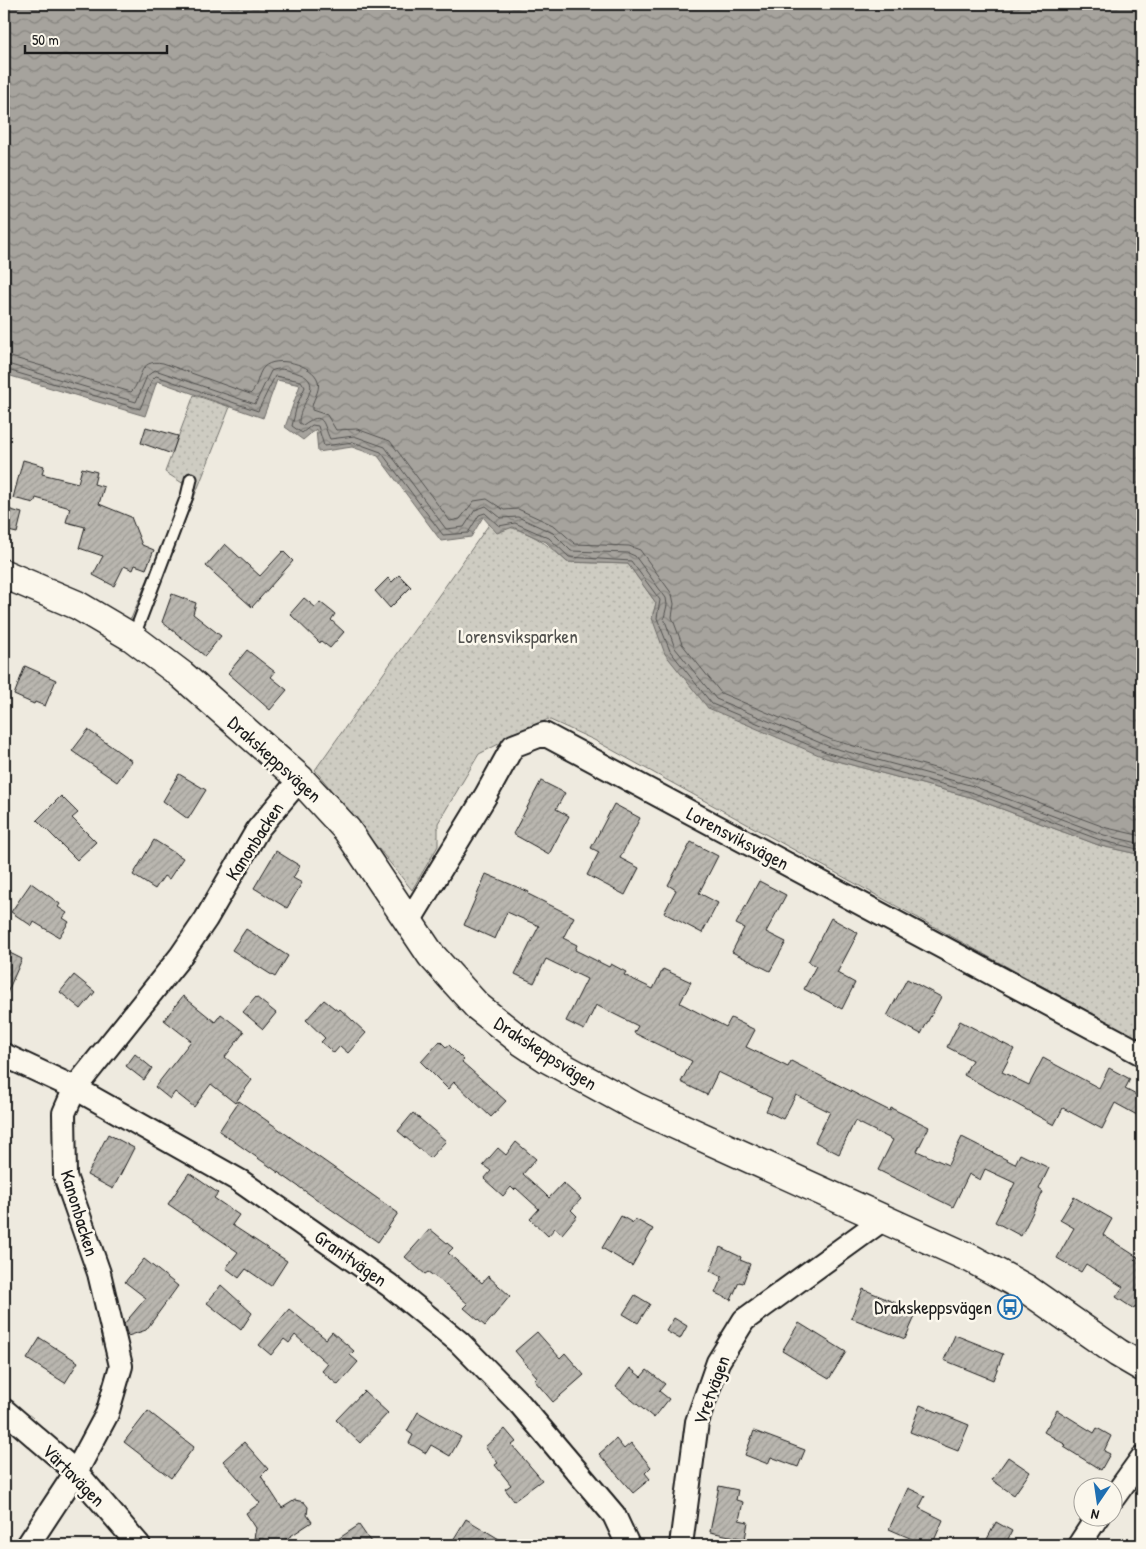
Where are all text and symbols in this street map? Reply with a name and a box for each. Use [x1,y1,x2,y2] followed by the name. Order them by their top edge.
[25,22,168,54] scale bar
[32,29,59,50] text: 50 m
[458,623,578,649] park label: Lorensviksparken
[223,710,327,808] street label: Drakskeppsvägen
[219,797,289,885] street label: Kanonbacken
[682,800,794,876] street label: Lorensviksvägen
[490,1010,602,1096] street label: Drakskeppsvägen
[55,1167,105,1259] street label: Kanonbacken
[310,1224,392,1292] street label: Granitvägen
[874,1294,992,1320] place label: Drakskeppsvägen
[997,1294,1023,1320] bus stop icon: Drakskeppsvägen
[687,1352,735,1428] street label: Vretvägen
[37,1438,111,1512] street label: Värtavägen
[1074,1476,1124,1526] north arrow
[1089,1505,1101,1525] text: N

